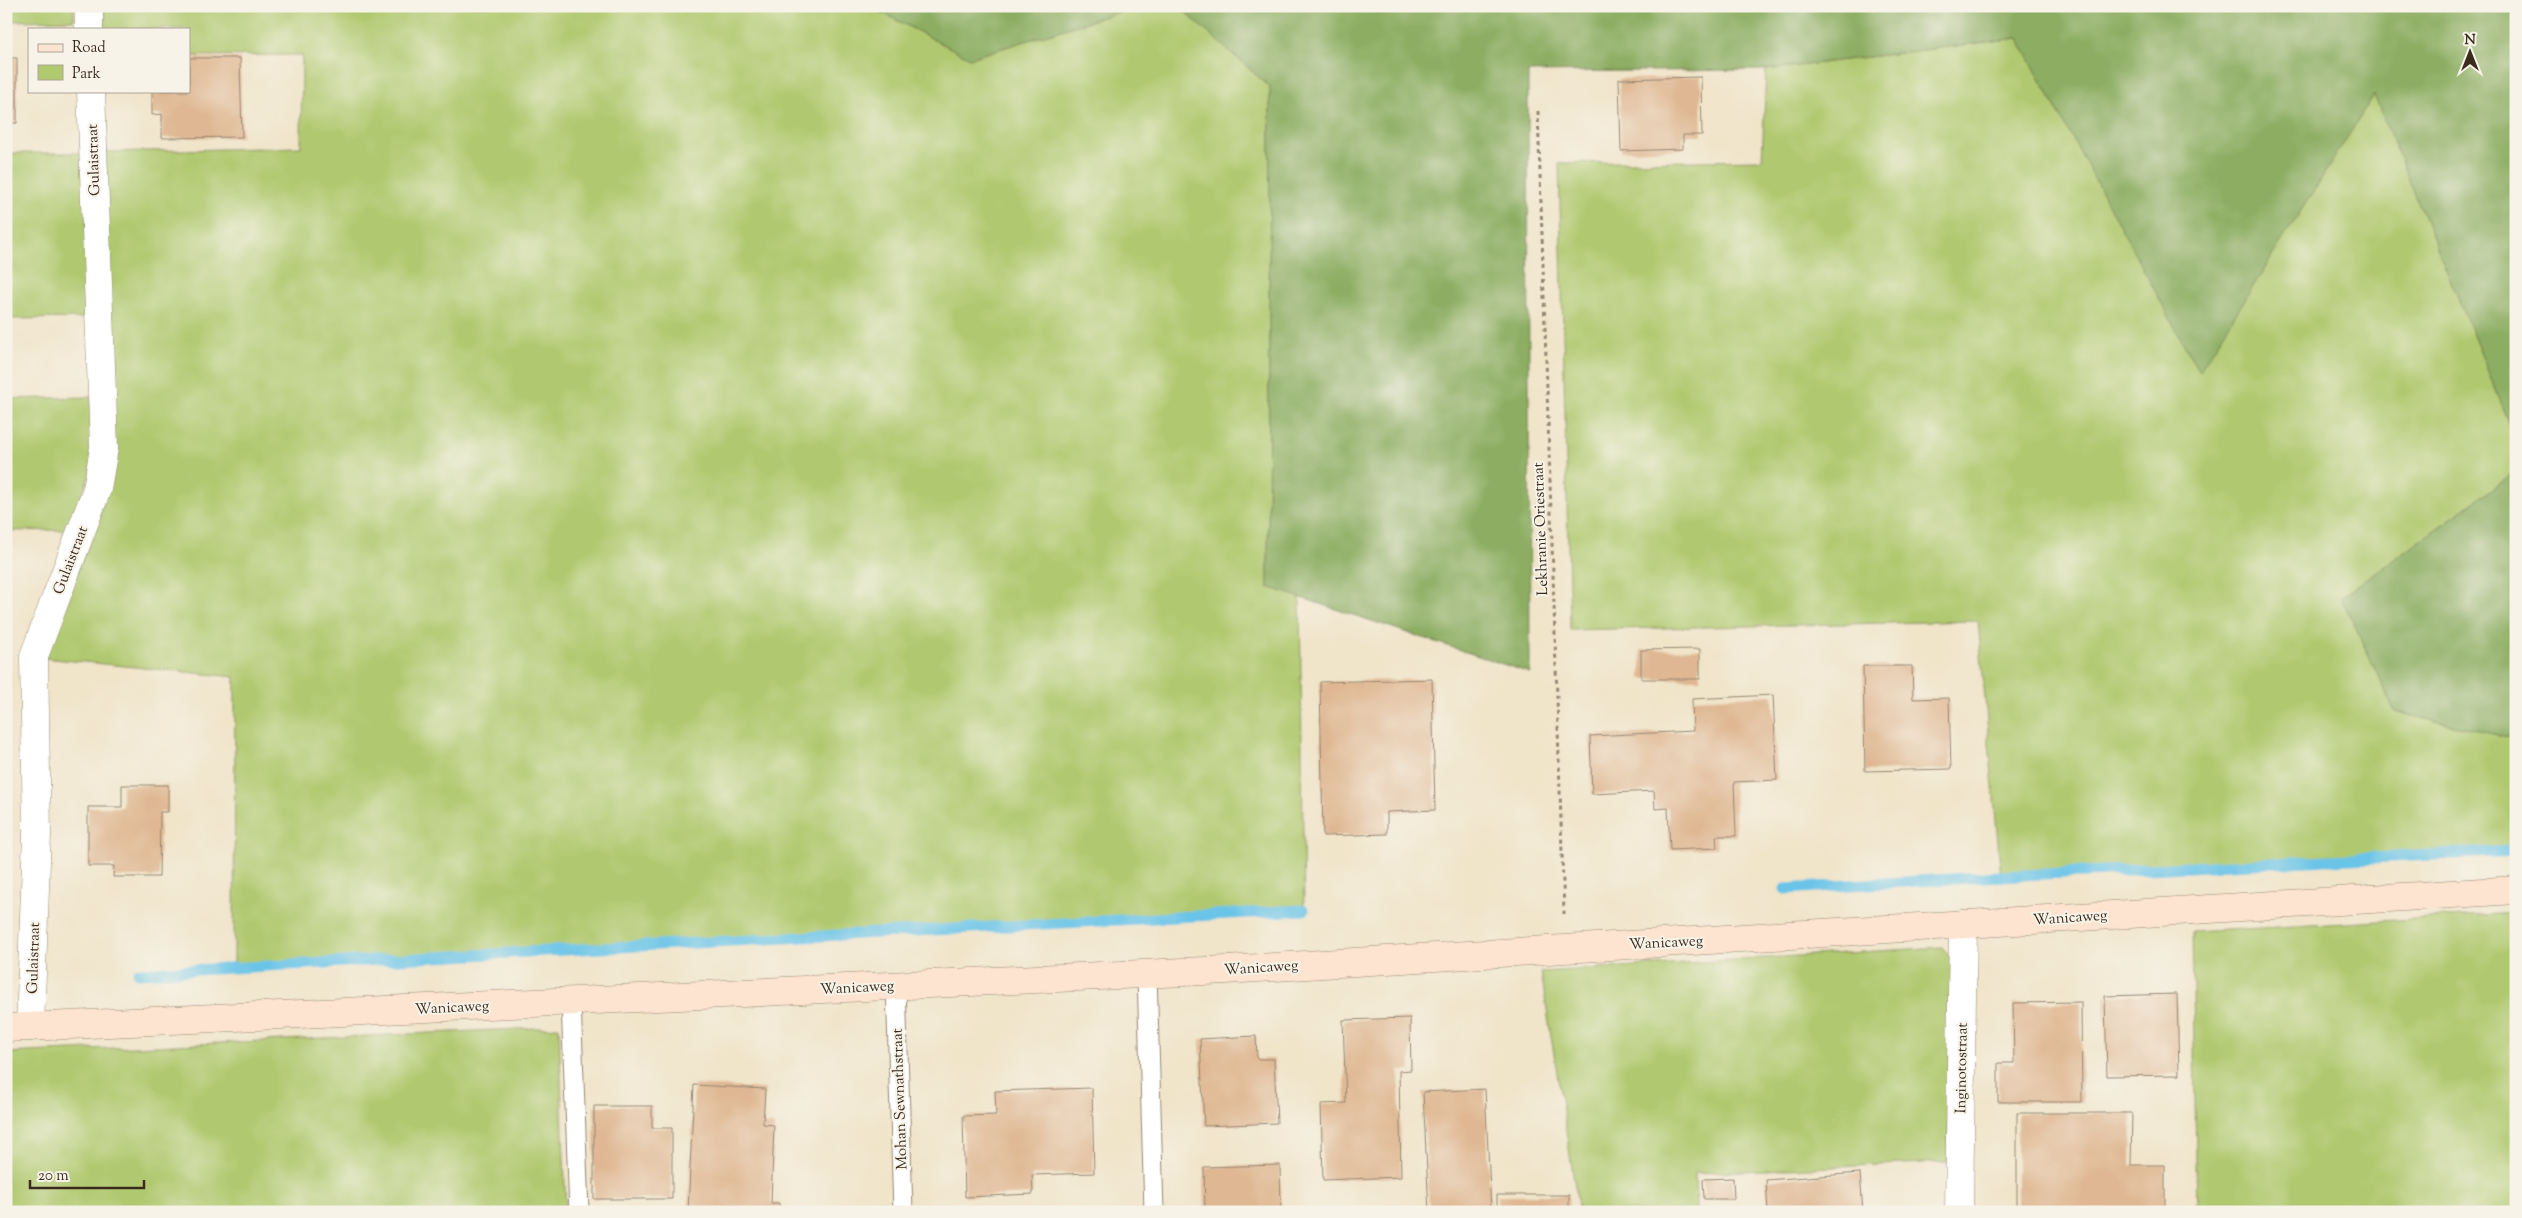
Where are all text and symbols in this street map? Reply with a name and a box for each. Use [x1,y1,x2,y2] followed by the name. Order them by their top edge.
[28,28,190,92] legend
[2444,28,2494,78] north arrow
[2464,31,2476,51] text: N
[72,38,106,59] text: Road
[72,64,101,85] text: Park
[83,124,106,196] street label: Gulaistraat
[1529,462,1554,596] street label: Lekhranie Oriestraat
[49,523,94,598] street label: Gulaistraat
[2032,905,2108,932] street label: Wanicaweg
[23,922,46,994] street label: Gulaistraat
[1628,931,1704,956] street label: Wanicaweg
[1223,955,1299,982] street label: Wanicaweg
[819,976,895,1001] street label: Wanicaweg
[414,996,490,1021] street label: Wanicaweg
[1951,1022,1974,1114] street label: Inginotostraat
[888,1028,913,1170] street label: Mohan Sewnathstraat
[30,1158,144,1190] scale bar
[38,1166,69,1187] text: 20 m

